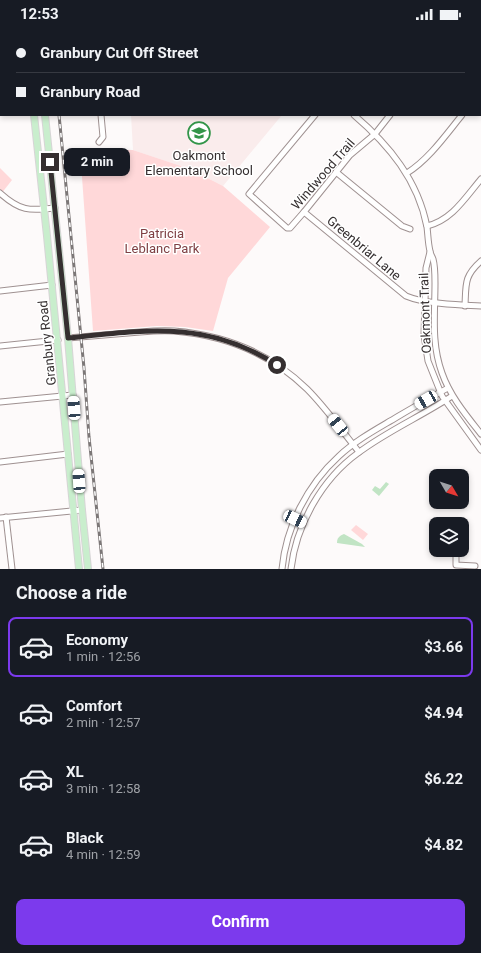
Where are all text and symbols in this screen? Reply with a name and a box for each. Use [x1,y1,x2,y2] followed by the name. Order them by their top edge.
[20,5,59,23] text: 12:53
[40,44,198,62] text: Granbury Cut Off Street
[40,83,140,101] text: Granbury Road
[186,120,212,146] school or university icon: Oakmont Elementary School
[288,136,358,212] street label: Windwood Trail
[64,148,130,176] callout: 2 min
[145,148,253,178] place label: Oakmont Elementary School
[41,153,59,171] route end
[81,154,113,169] text: 2 min
[324,213,404,283] street label: Greenbriar Lane
[125,226,200,256] park label: Patricia Leblanc Park
[416,272,434,354] street label: Oakmont Trail
[35,300,59,386] street label: Granbury Road
[268,356,286,374] route start
[413,389,439,411] car
[67,396,81,420] car
[326,412,350,438] car
[72,469,86,493] car
[429,469,469,509] north arrow
[429,469,469,557] map controls
[282,508,308,530] car
[429,517,469,557] button: layers
[16,582,127,603] text: Choose a ride
[18,629,54,665] icon: car
[66,631,128,649] text: Economy
[424,638,463,656] text: $3.66
[66,649,141,664] text: 1 min · 12:56
[18,695,54,731] icon: car
[66,697,122,715] text: Comfort
[424,704,463,722] text: $4.94
[66,715,141,730] text: 2 min · 12:57
[18,761,54,797] icon: car
[66,763,84,781] text: XL
[424,770,463,788] text: $6.22
[66,781,141,796] text: 3 min · 12:58
[18,827,54,863] icon: car
[66,829,103,847] text: Black
[424,836,463,854] text: $4.82
[66,847,141,862] text: 4 min · 12:59
[16,899,465,945] button: Confirm

